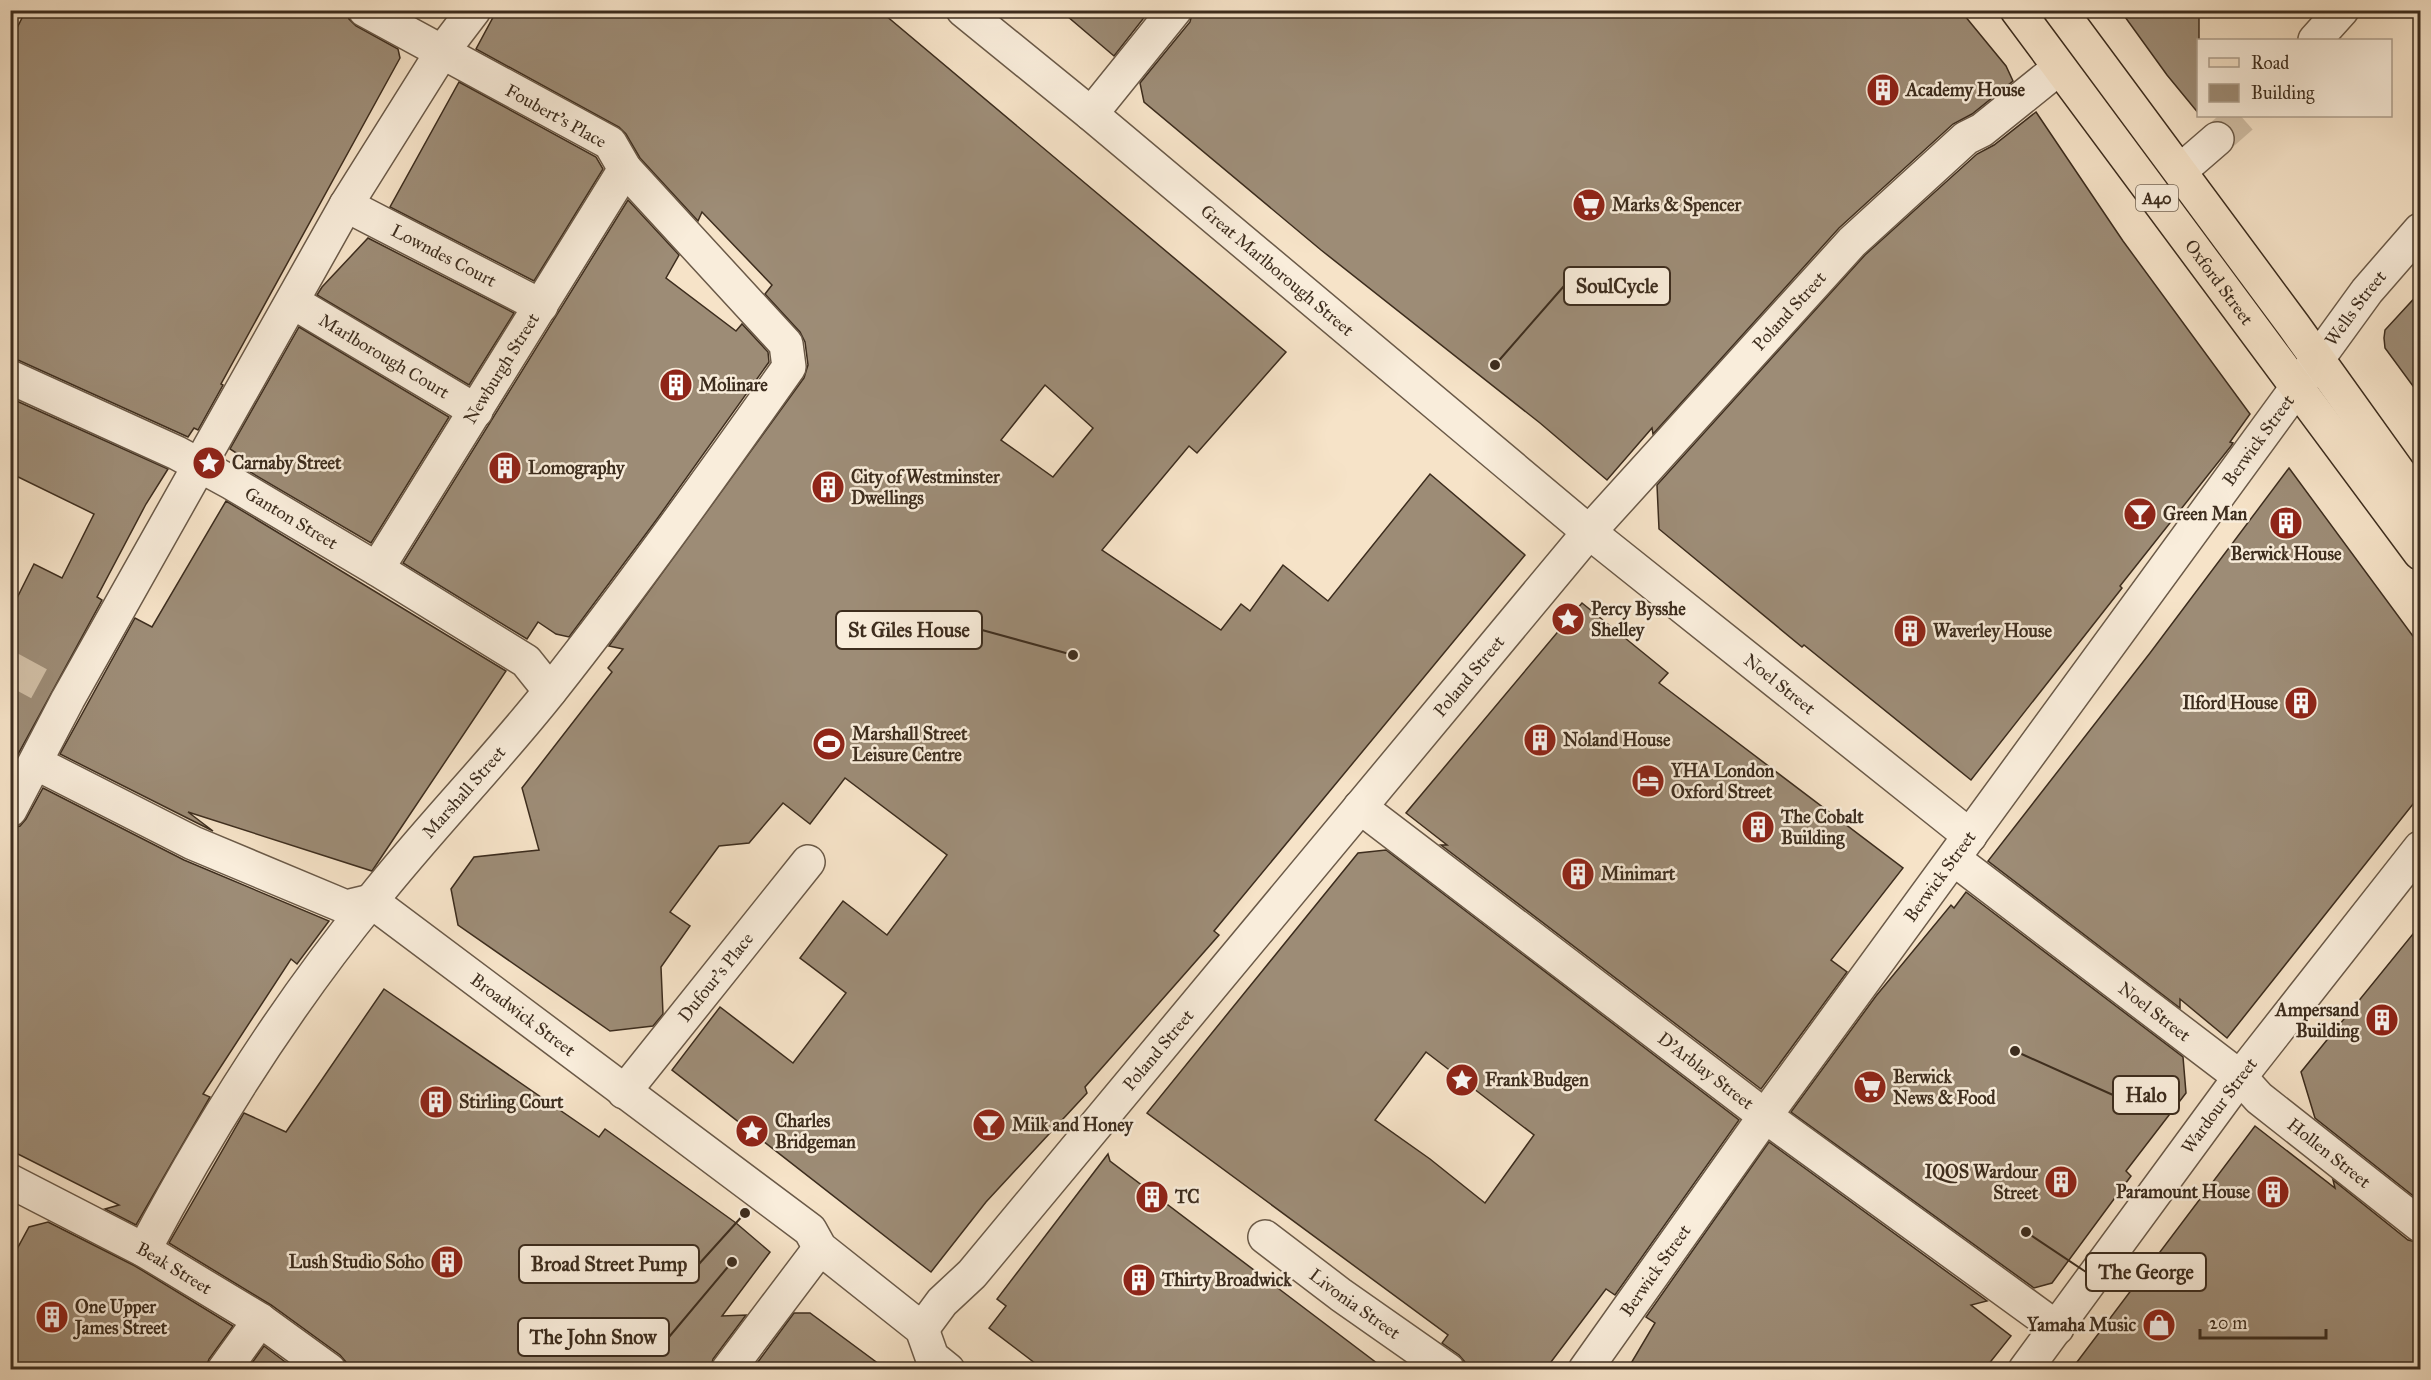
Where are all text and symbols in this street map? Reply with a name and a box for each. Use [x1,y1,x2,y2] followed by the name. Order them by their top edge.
[2197,39,2392,117] legend
[2251,52,2289,74] text: Road
[1865,72,1901,108] building icon: Academy House
[502,79,610,153] street label: Foubert's Place
[1905,79,2026,102] place label: Academy House
[2251,82,2315,105] text: Building
[2136,185,2178,211] road number: A40
[1571,187,1607,223] supermarket icon: Marks & Spencer
[1612,194,1742,217] place label: Marks & Spencer
[1196,200,1359,341] street label: Great Marlborough Street
[387,219,500,292] street label: Lowndes Court
[2180,235,2258,330] street label: Oxford Street
[2320,265,2391,350] street label: Wells Street
[1748,266,1831,355] street label: Poland Street
[1564,267,1670,305] callout: SoulCycle
[1576,274,1659,299] text: SoulCycle
[459,308,544,428] street label: Newburgh Street
[315,309,454,404] street label: Marlborough Court
[658,367,694,403] building icon: Molinare
[699,374,768,396] place label: Molinare
[2218,390,2299,490] street label: Berwick Street
[191,445,227,481] place icon: Carnaby Street
[487,450,523,486] building icon: Lomography
[232,452,342,475] place label: Carnaby Street
[528,457,626,480] place label: Lomography
[851,466,1001,510] place label: City of Westminster Dwellings
[810,469,846,505] building icon: City of Westminster Dwellings
[241,482,342,555] street label: Ganton Street
[2122,496,2158,532] bar icon: Green Man
[2163,503,2248,525] place label: Green Man
[2268,505,2304,541] building icon: Berwick House
[2231,543,2342,565] place label: Berwick House
[1591,598,1686,642] place label: Percy Bysshe Shelley
[1550,601,1586,637] place icon: Percy Bysshe Shelley
[836,611,982,649] callout: St Giles House
[1892,613,1928,649] building icon: Waverley House
[848,618,971,642] text: St Giles House
[1933,620,2052,643] place label: Waverley House
[1429,631,1510,721] street label: Poland Street
[1739,649,1820,720] street label: Noel Street
[2283,685,2319,721] building icon: Ilford House
[2183,692,2278,714] place label: Ilford House
[1522,722,1558,758] building icon: Noland House
[852,723,968,766] place label: Marshall Street Leisure Centre
[811,726,847,762] sports icon: Marshall Street Leisure Centre
[1563,729,1671,751] place label: Noland House
[417,741,511,843] street label: Marshall Street
[1670,760,1775,803] place label: YHA London Oxford Street
[1630,763,1666,799] hotel icon: YHA London Oxford Street
[1780,806,1864,850] place label: The Cobalt Building
[1740,809,1776,845] building icon: The Cobalt Building
[1899,826,1981,926] street label: Berwick Street
[1560,856,1596,892] building icon: Minimart
[1601,863,1676,885] place label: Minimart
[673,928,758,1026] street label: Dufour's Place
[466,968,580,1062] street label: Broadwick Street
[2114,977,2195,1047] street label: Noel Street
[2275,999,2360,1043] place label: Ampersand Building
[2364,1002,2400,1038] building icon: Ampersand Building
[1118,1004,1199,1095] street label: Poland Street
[1654,1027,1759,1115] street label: D'Arblay Street
[2177,1053,2262,1158] street label: Wardour Street
[1444,1062,1480,1098] place icon: Frank Budgen
[1893,1066,1997,1109] place label: Berwick News & Food
[1485,1069,1589,1092] place label: Frank Budgen
[1852,1069,1888,1105] supermarket icon: Berwick News & Food
[2113,1076,2179,1114] callout: Halo
[2125,1083,2167,1107] text: Halo
[418,1084,454,1120] building icon: Stirling Court
[459,1091,564,1114] place label: Stirling Court
[971,1107,1007,1143] bar icon: Milk and Honey
[775,1110,856,1154] place label: Charles Bridgeman
[734,1113,770,1149] place icon: Charles Bridgeman
[1012,1114,1135,1137] place label: Milk and Honey
[2283,1114,2376,1193] street label: Hollen Street
[1925,1161,2039,1204] place label: IQOS Wardour Street
[2043,1164,2079,1200] building icon: IQOS Wardour Street
[2255,1174,2291,1210] building icon: Paramount House
[1134,1179,1170,1215] building icon: TC
[2116,1181,2250,1203] place label: Paramount House
[1174,1186,1200,1208] place label: TC
[1615,1220,1696,1321] street label: Berwick Street
[133,1237,216,1300] street label: Beak Street
[429,1244,465,1280] building icon: Lush Studio Soho
[519,1245,699,1283] callout: Broad Street Pump
[289,1251,424,1273] place label: Lush Studio Soho
[531,1252,687,1277] text: Broad Street Pump
[2086,1253,2206,1291] callout: The George
[2097,1260,2195,1285] text: The George
[1121,1262,1157,1298] building icon: Thirty Broadwick
[1305,1264,1405,1344] street label: Livonia Street
[1161,1269,1292,1292] place label: Thirty Broadwick
[73,1296,168,1340] place label: One Upper James Street
[34,1299,70,1335] building icon: One Upper James Street
[2200,1302,2326,1340] scale bar
[2141,1307,2177,1343] shop icon: Yamaha Music
[2209,1312,2247,1334] text: 20 m
[2026,1314,2136,1336] place label: Yamaha Music
[518,1318,669,1356] callout: The John Snow
[528,1325,657,1351] text: The John Snow

